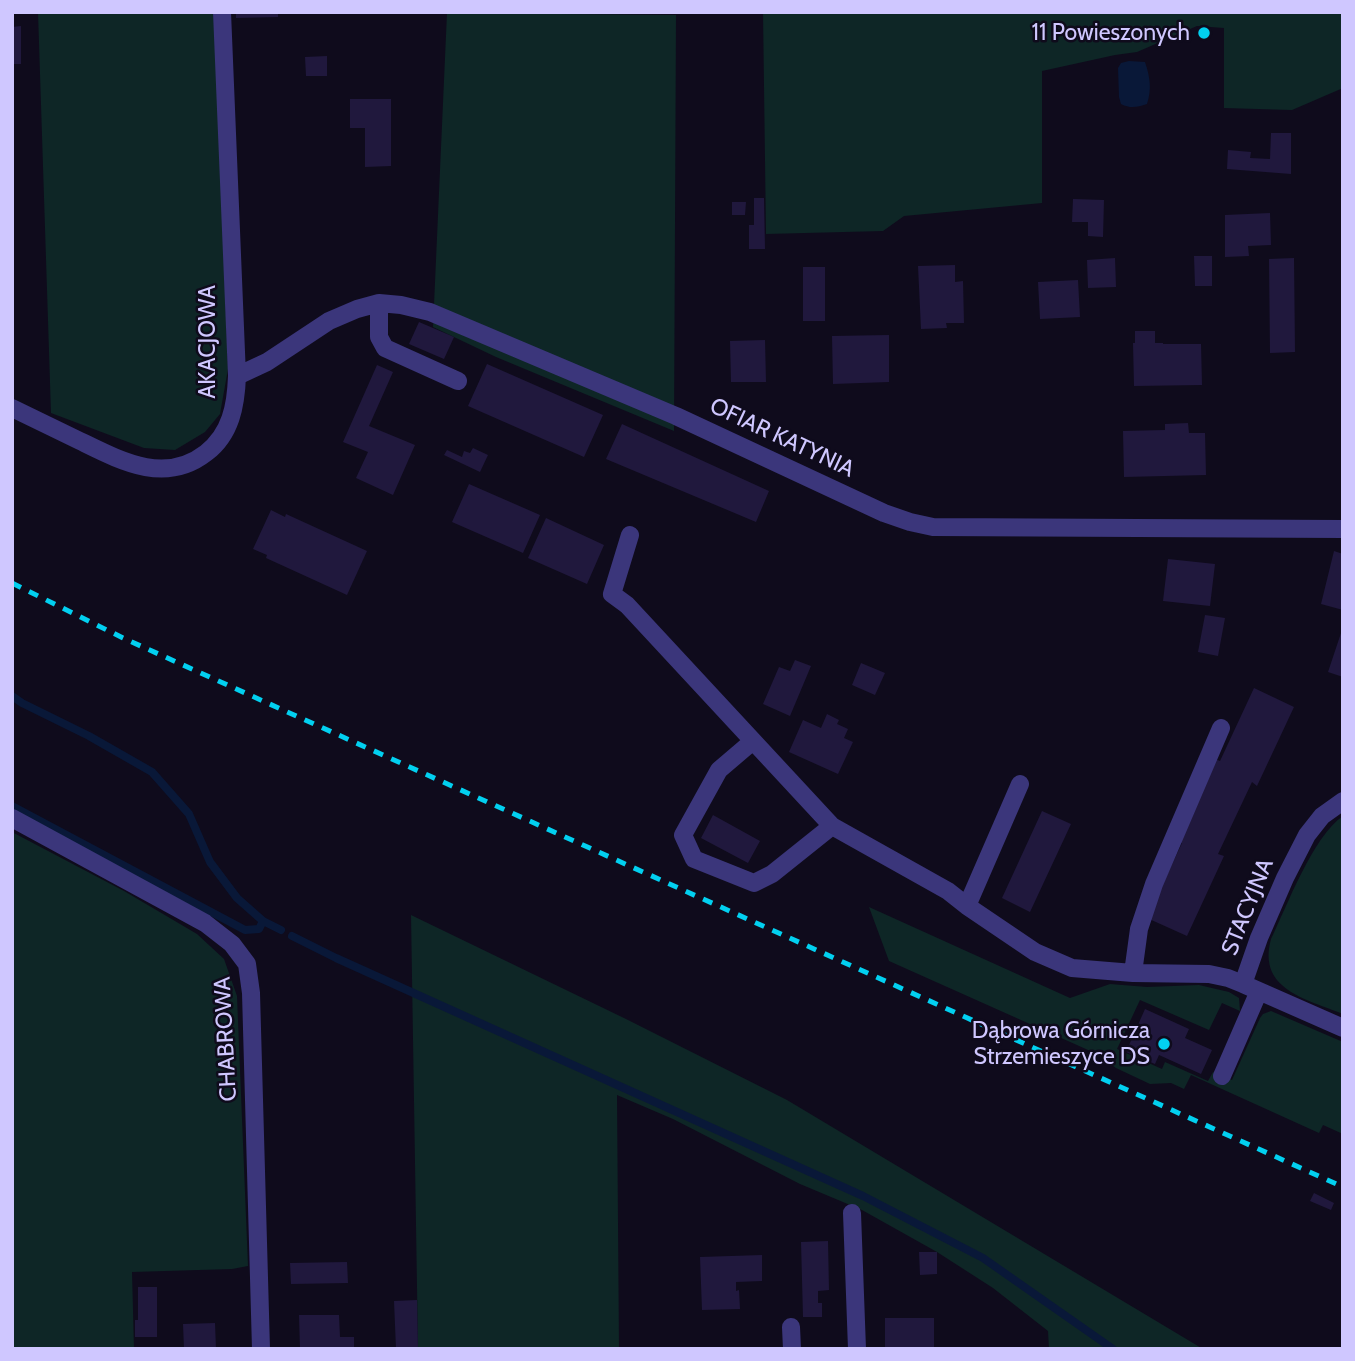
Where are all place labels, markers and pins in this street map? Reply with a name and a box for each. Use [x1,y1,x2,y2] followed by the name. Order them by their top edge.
[1032,19,1190,47] place label: 11 Powieszonych
[1196,25,1212,41] marker: 11 Powieszonych
[972,1017,1150,1071] place label: Dąbrowa Górnicza Strzemieszyce DS
[1156,1036,1172,1052] marker: Dąbrowa Górnicza Strzemieszyce DS

